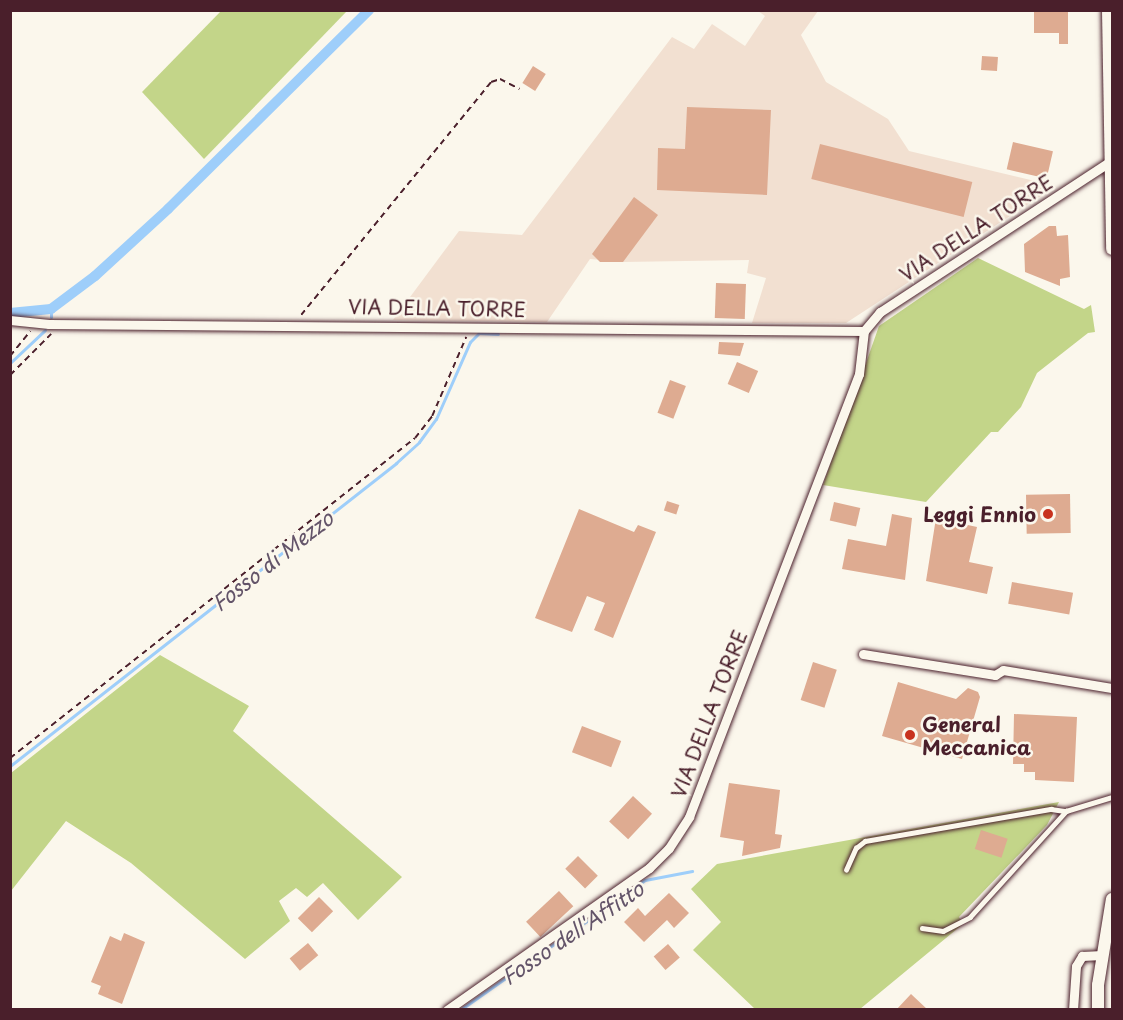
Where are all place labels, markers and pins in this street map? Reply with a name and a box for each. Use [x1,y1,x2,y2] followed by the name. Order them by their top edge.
[923,502,1036,526] place label: Leggi Ennio
[1041,507,1055,521] marker: Leggi Ennio
[922,712,1031,759] place label: General Meccanica
[903,728,917,742] marker: General Meccanica

